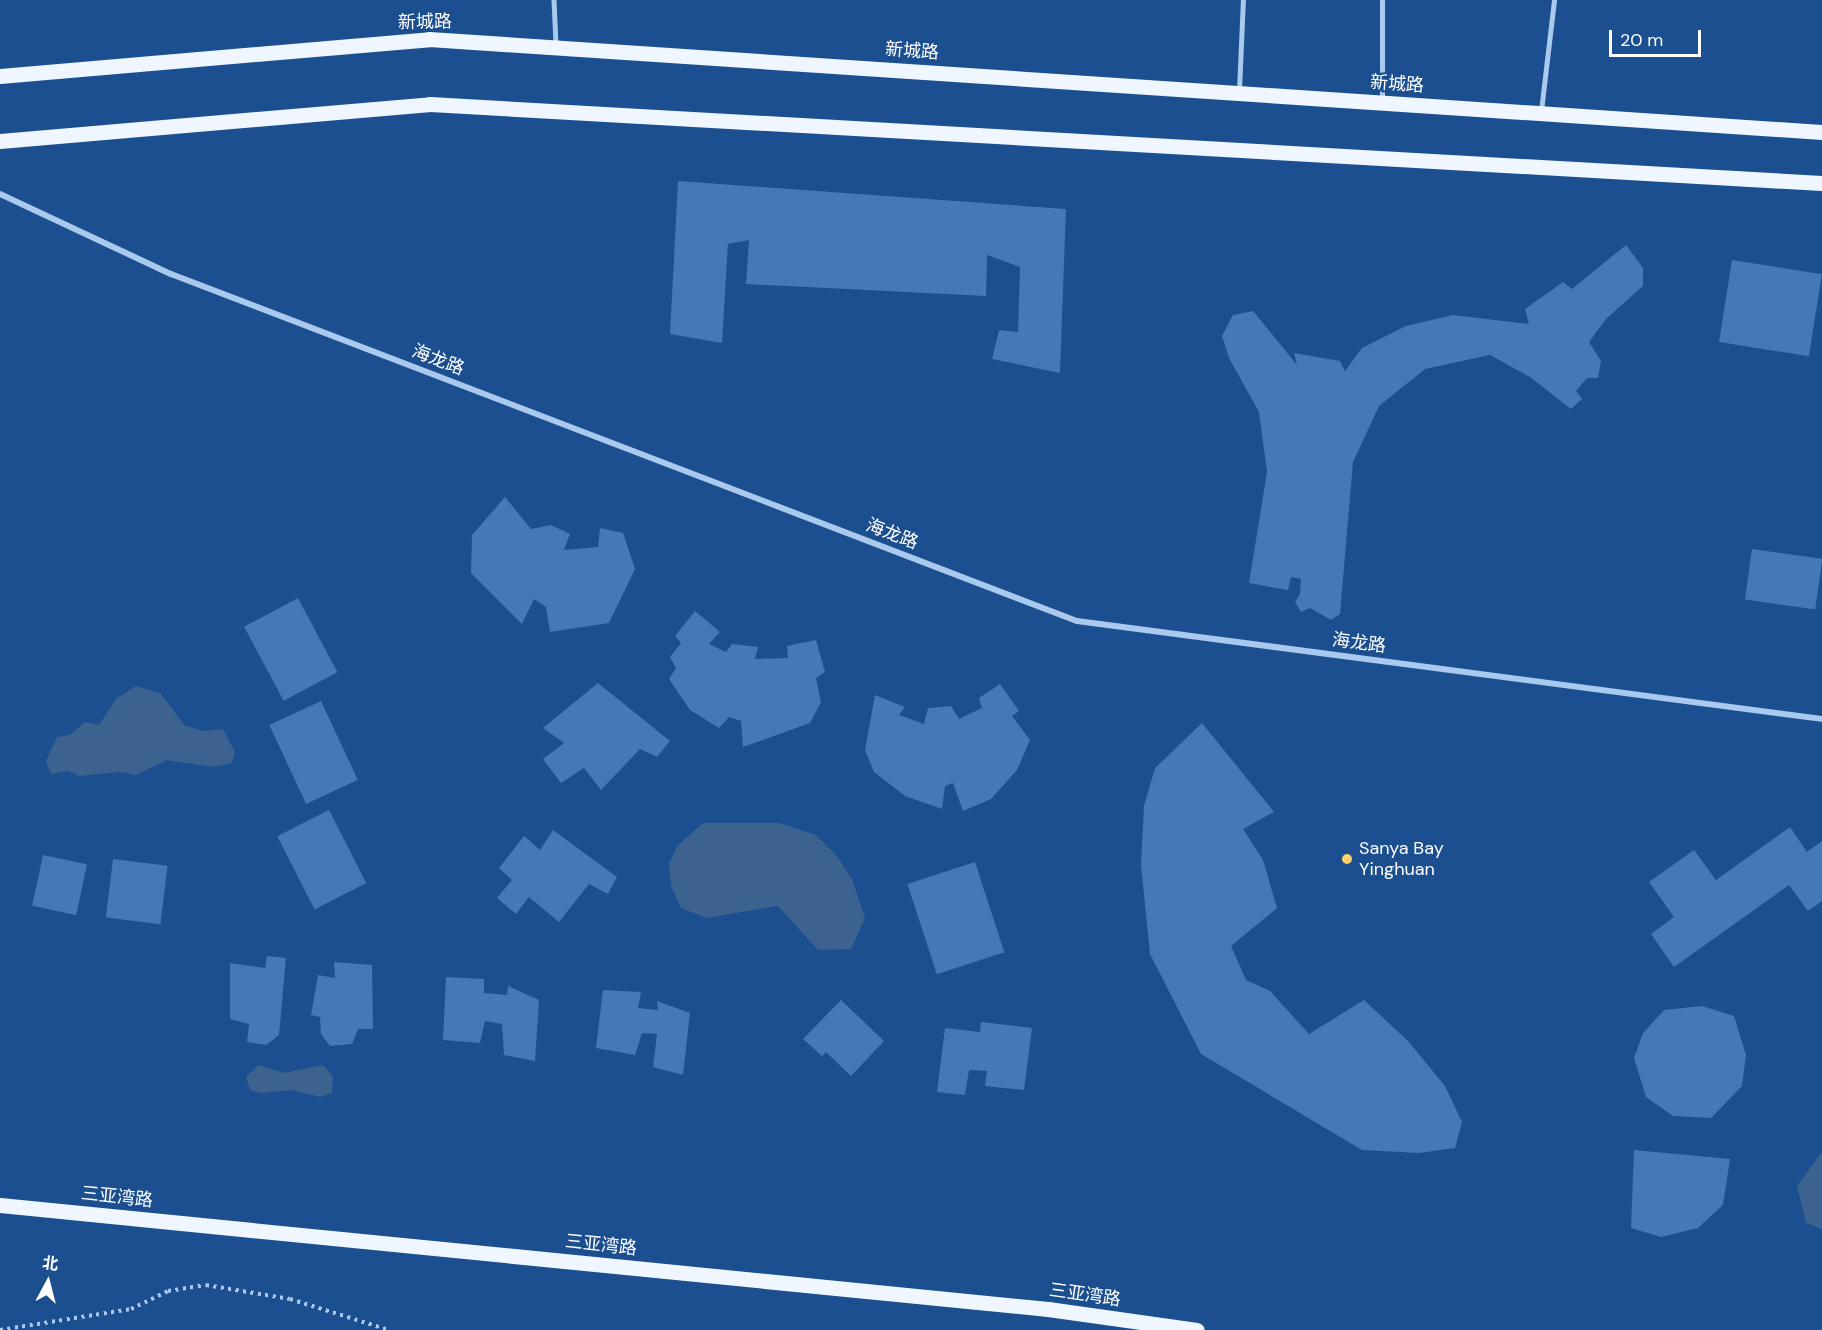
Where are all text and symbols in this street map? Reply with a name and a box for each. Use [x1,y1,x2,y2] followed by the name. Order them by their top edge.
[398,11,452,33] street label: 新城路
[1612,18,1704,56] scale bar
[1620,28,1663,52] text: 20 m
[884,38,940,64] street label: 新城路
[1369,71,1425,97] street label: 新城路
[409,340,467,380] street label: 海龙路
[863,514,921,554] street label: 海龙路
[1331,629,1387,657] street label: 海龙路
[1359,838,1444,880] place label: Sanya Bay Yinghuan
[1340,852,1354,866] marker: Sanya Bay Yinghuan
[80,1182,154,1212] street label: 三亚湾路
[564,1230,638,1260] street label: 三亚湾路
[18,1252,78,1312] north arrow
[41,1252,59,1275] text: 北
[1048,1279,1122,1311] street label: 三亚湾路

